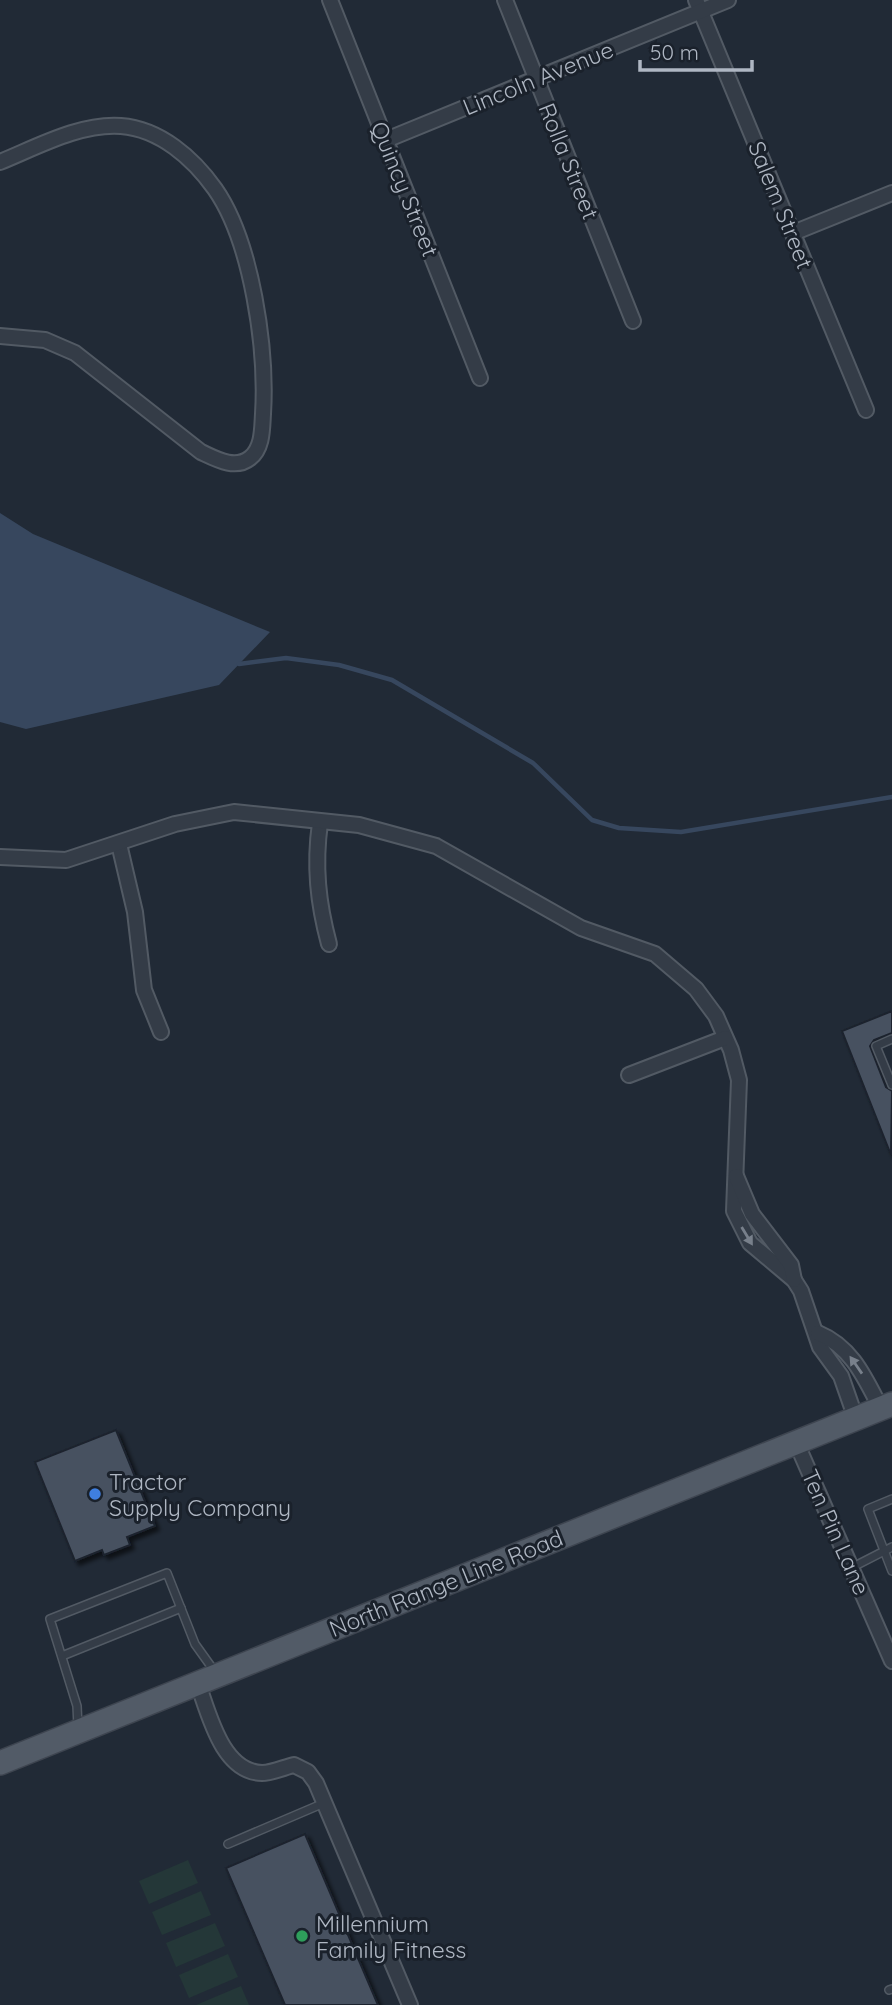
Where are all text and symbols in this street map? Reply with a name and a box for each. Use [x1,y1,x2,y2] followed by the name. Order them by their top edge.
[640,28,752,72] scale bar
[458,35,618,121] street label: Lincoln Avenue
[650,39,699,65] text: 50 m
[533,99,606,224] street label: Rolla Street
[365,117,445,261] street label: Quincy Street
[742,137,820,273] street label: Salem Street
[740,1227,753,1246] one-way arrow
[849,1356,863,1374] one-way arrow
[795,1465,877,1599] street label: Ten Pin Lane
[109,1467,291,1522] place label: Tractor Supply Company
[87,1486,103,1502] marker: Tractor Supply Company
[325,1523,567,1643] street label: North Range Line Road
[316,1909,466,1964] place label: Millennium Family Fitness
[294,1928,310,1944] marker: Millennium Family Fitness

